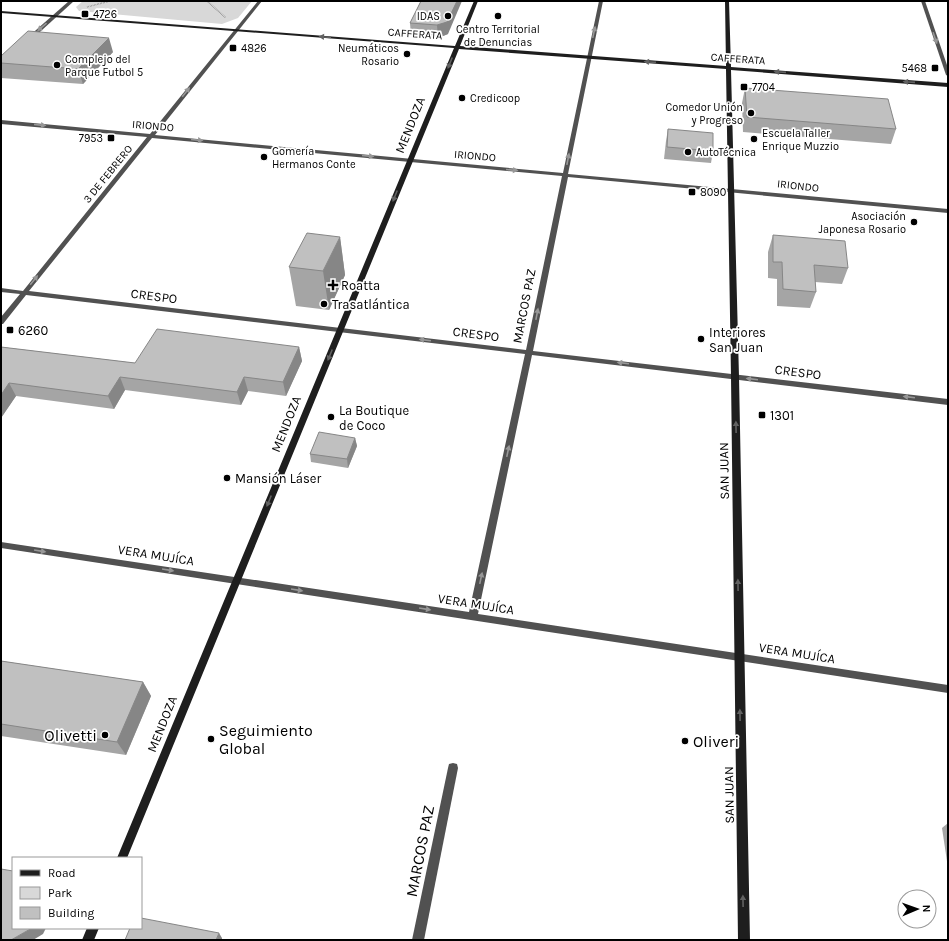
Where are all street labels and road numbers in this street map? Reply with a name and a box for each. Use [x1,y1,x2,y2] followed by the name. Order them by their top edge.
[387,26,443,42] street label: CAFFERATA
[710,51,766,67] street label: CAFFERATA
[392,94,428,155] street label: MENDOZA
[132,118,174,134] street label: IRIONDO
[81,142,135,206] street label: 3 DE FEBRERO
[454,148,496,164] street label: IRIONDO
[776,177,820,195] street label: IRIONDO
[509,267,539,345] street label: MARCOS PAZ
[130,286,178,306] street label: CRESPO
[452,324,500,344] street label: CRESPO
[774,362,822,382] street label: CRESPO
[268,393,304,454] street label: MENDOZA
[716,442,732,500] street label: SAN JUAN
[117,540,196,569] street label: VERA MUJÍCA
[437,589,516,618] street label: VERA MUJÍCA
[758,638,837,667] street label: VERA MUJÍCA
[144,693,180,754] street label: MENDOZA
[721,766,737,824] street label: SAN JUAN
[402,804,438,898] street label: MARCOS PAZ

